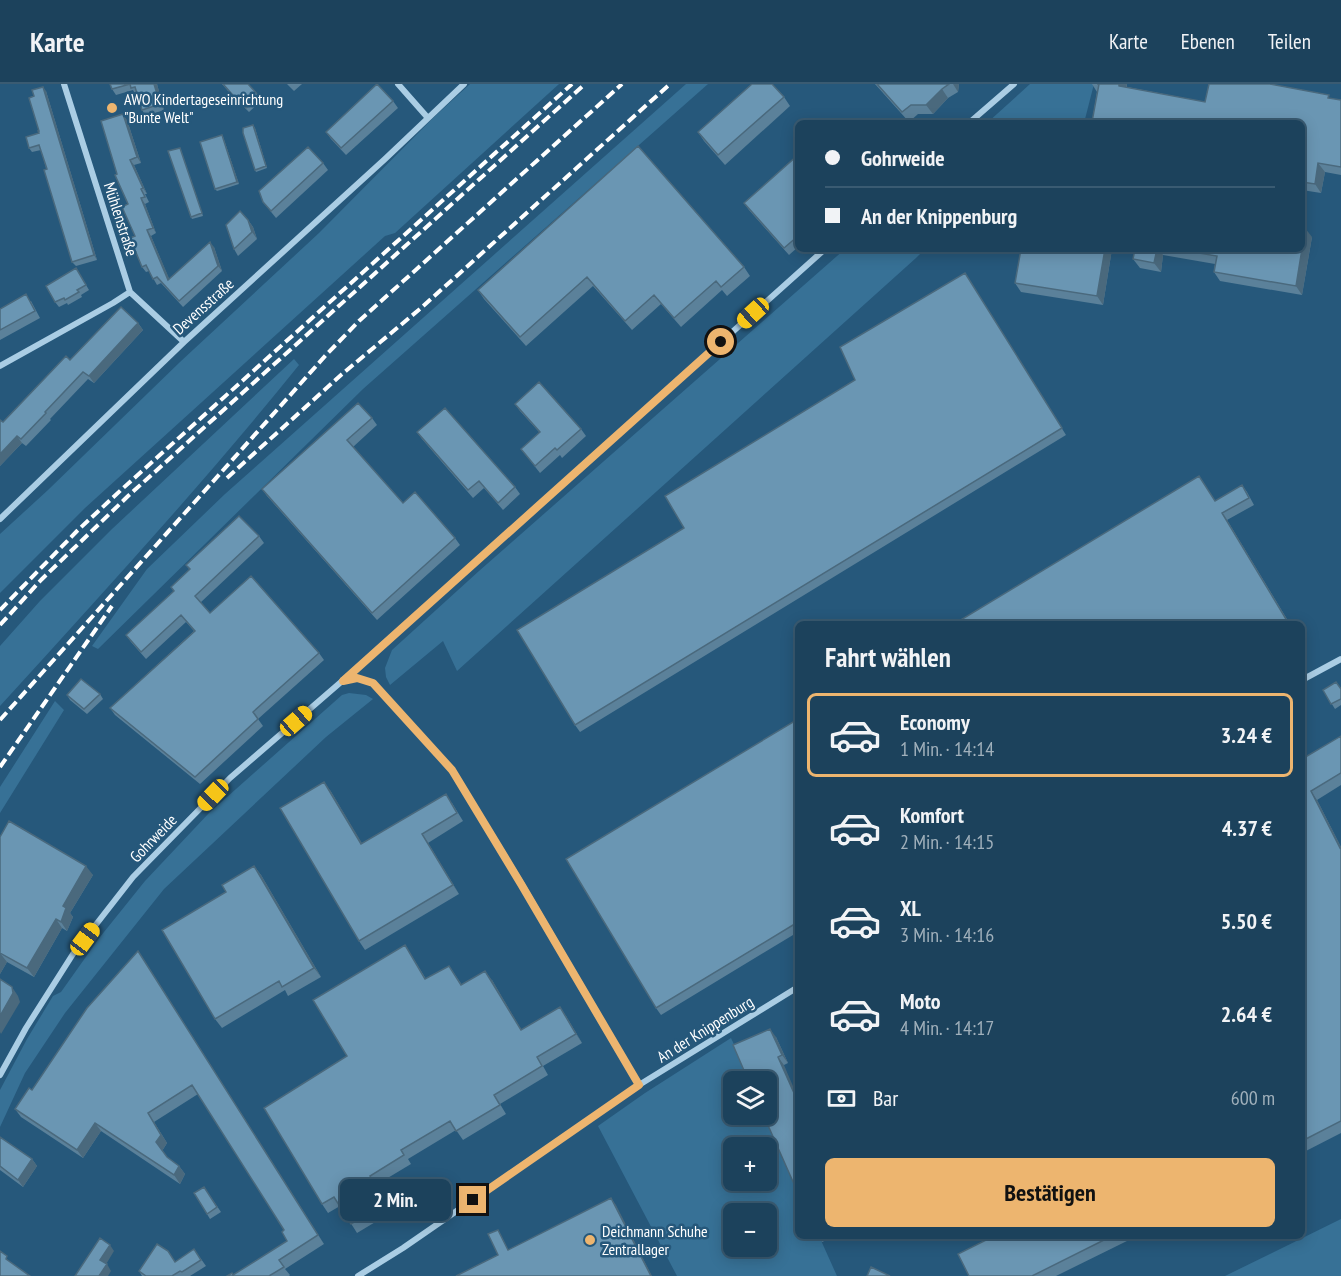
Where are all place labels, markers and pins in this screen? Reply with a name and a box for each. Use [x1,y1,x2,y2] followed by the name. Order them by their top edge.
[124,89,283,127] place label: AWO Kindertageseinrichtung "Bunte Welt"
[105,101,119,115] marker: AWO Kindertageseinrichtung "Bunte Welt"
[602,1221,708,1259] place label: Deichmann Schuhe Zentrallager
[583,1233,597,1247] marker: Deichmann Schuhe Zentrallager

